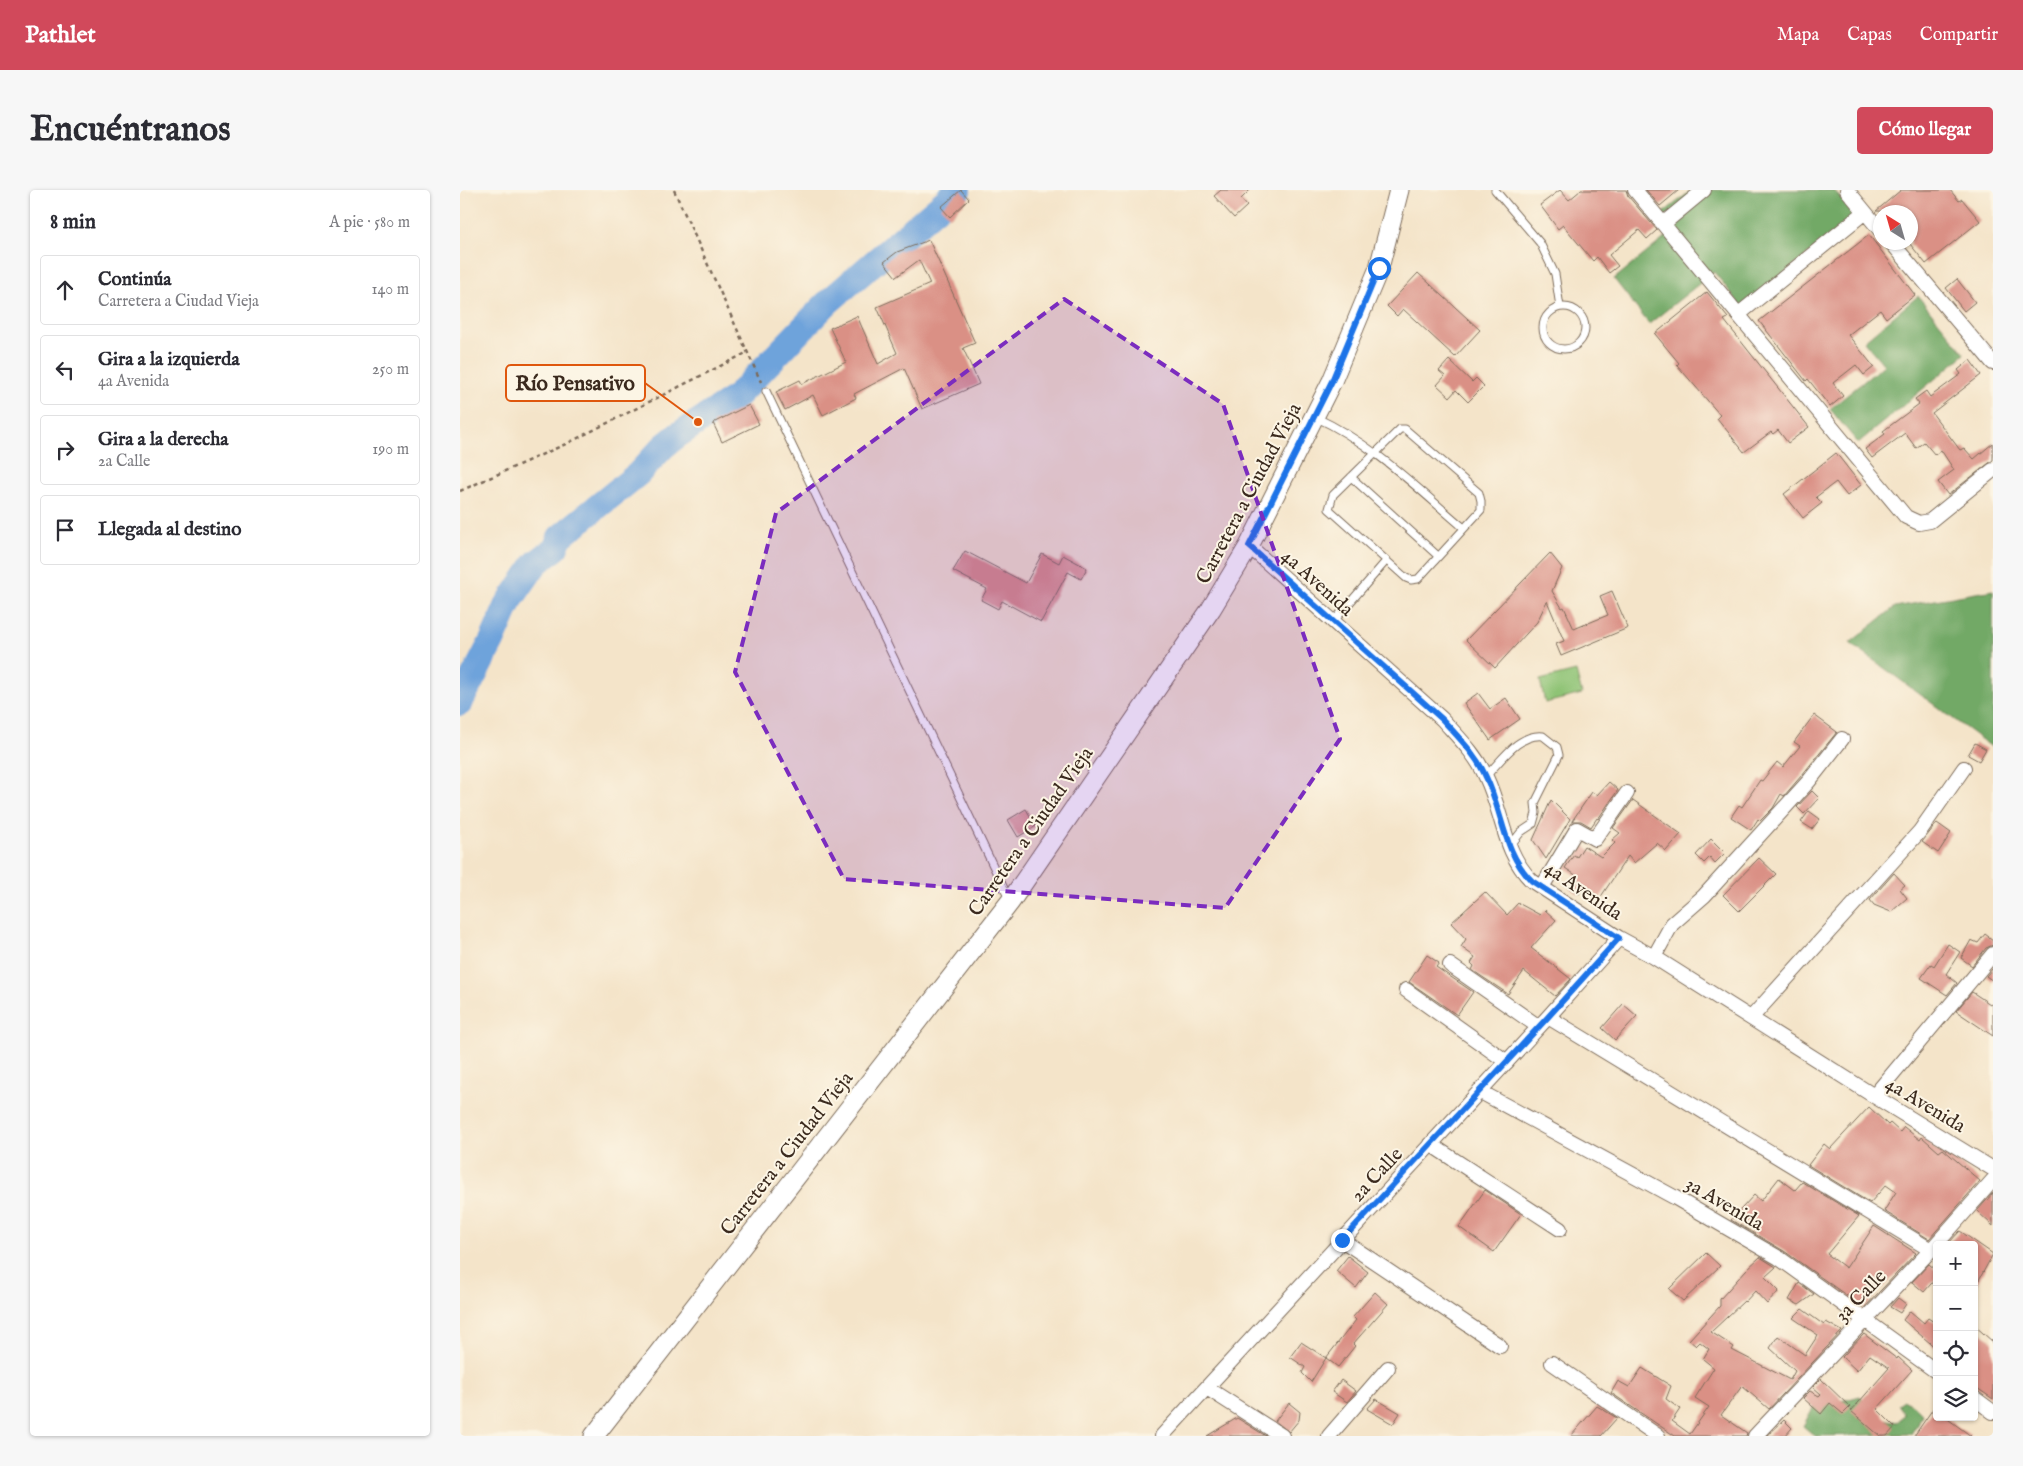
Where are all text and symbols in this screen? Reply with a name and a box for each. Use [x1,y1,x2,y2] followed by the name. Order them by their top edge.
[25,20,96,51] text: Pathlet
[1777,24,1819,47] text: Mapa
[1847,24,1892,47] text: Capas
[1920,24,1998,47] text: Compartir
[1857,107,1993,154] button: Cómo llegar
[30,108,230,153] text: Encuéntranos
[1873,205,1918,250] north arrow
[50,209,96,236] text: 8 min
[329,213,410,233] text: A pie · 580 m
[1368,257,1391,280] route start
[98,268,172,292] text: Continúa
[51,276,79,304] icon: ahead
[371,280,409,300] text: 140 m
[98,292,259,312] text: Carretera a Ciudad Vieja
[98,348,240,372] text: Gira a la izquierda
[51,356,79,384] icon: left
[372,360,409,380] text: 250 m
[506,365,645,401] callout: Río Pensativo
[515,371,635,398] text: Río Pensativo
[98,372,169,392] text: 4a Avenida
[1191,399,1308,588] street label: Carretera a Ciudad Vieja
[98,428,228,452] text: Gira a la derecha
[51,436,79,464] icon: right
[372,440,409,460] text: 190 m
[98,452,150,472] text: 2a Calle
[51,516,79,544] icon: arrive
[98,518,241,542] text: Llegada al destino
[1276,544,1359,622] street label: 4a Avenida
[963,742,1099,921] street label: Carretera a Ciudad Vieja
[1539,856,1627,927] street label: 4a Avenida
[715,1067,859,1241] street label: Carretera a Ciudad Vieja
[1881,1072,1970,1139] street label: 4a Avenida
[1346,1143,1409,1207] street label: 2a Calle
[1680,1172,1768,1237] street label: 3a Avenida
[1331,1229,1354,1252] route end
[1933,1241,1978,1421] map controls
[1933,1241,1978,1286] button: +
[1830,1265,1892,1328] street label: 3a Calle
[1933,1286,1978,1331] button: −
[1933,1331,1978,1376] button: locate
[1933,1376,1978,1421] button: layers

